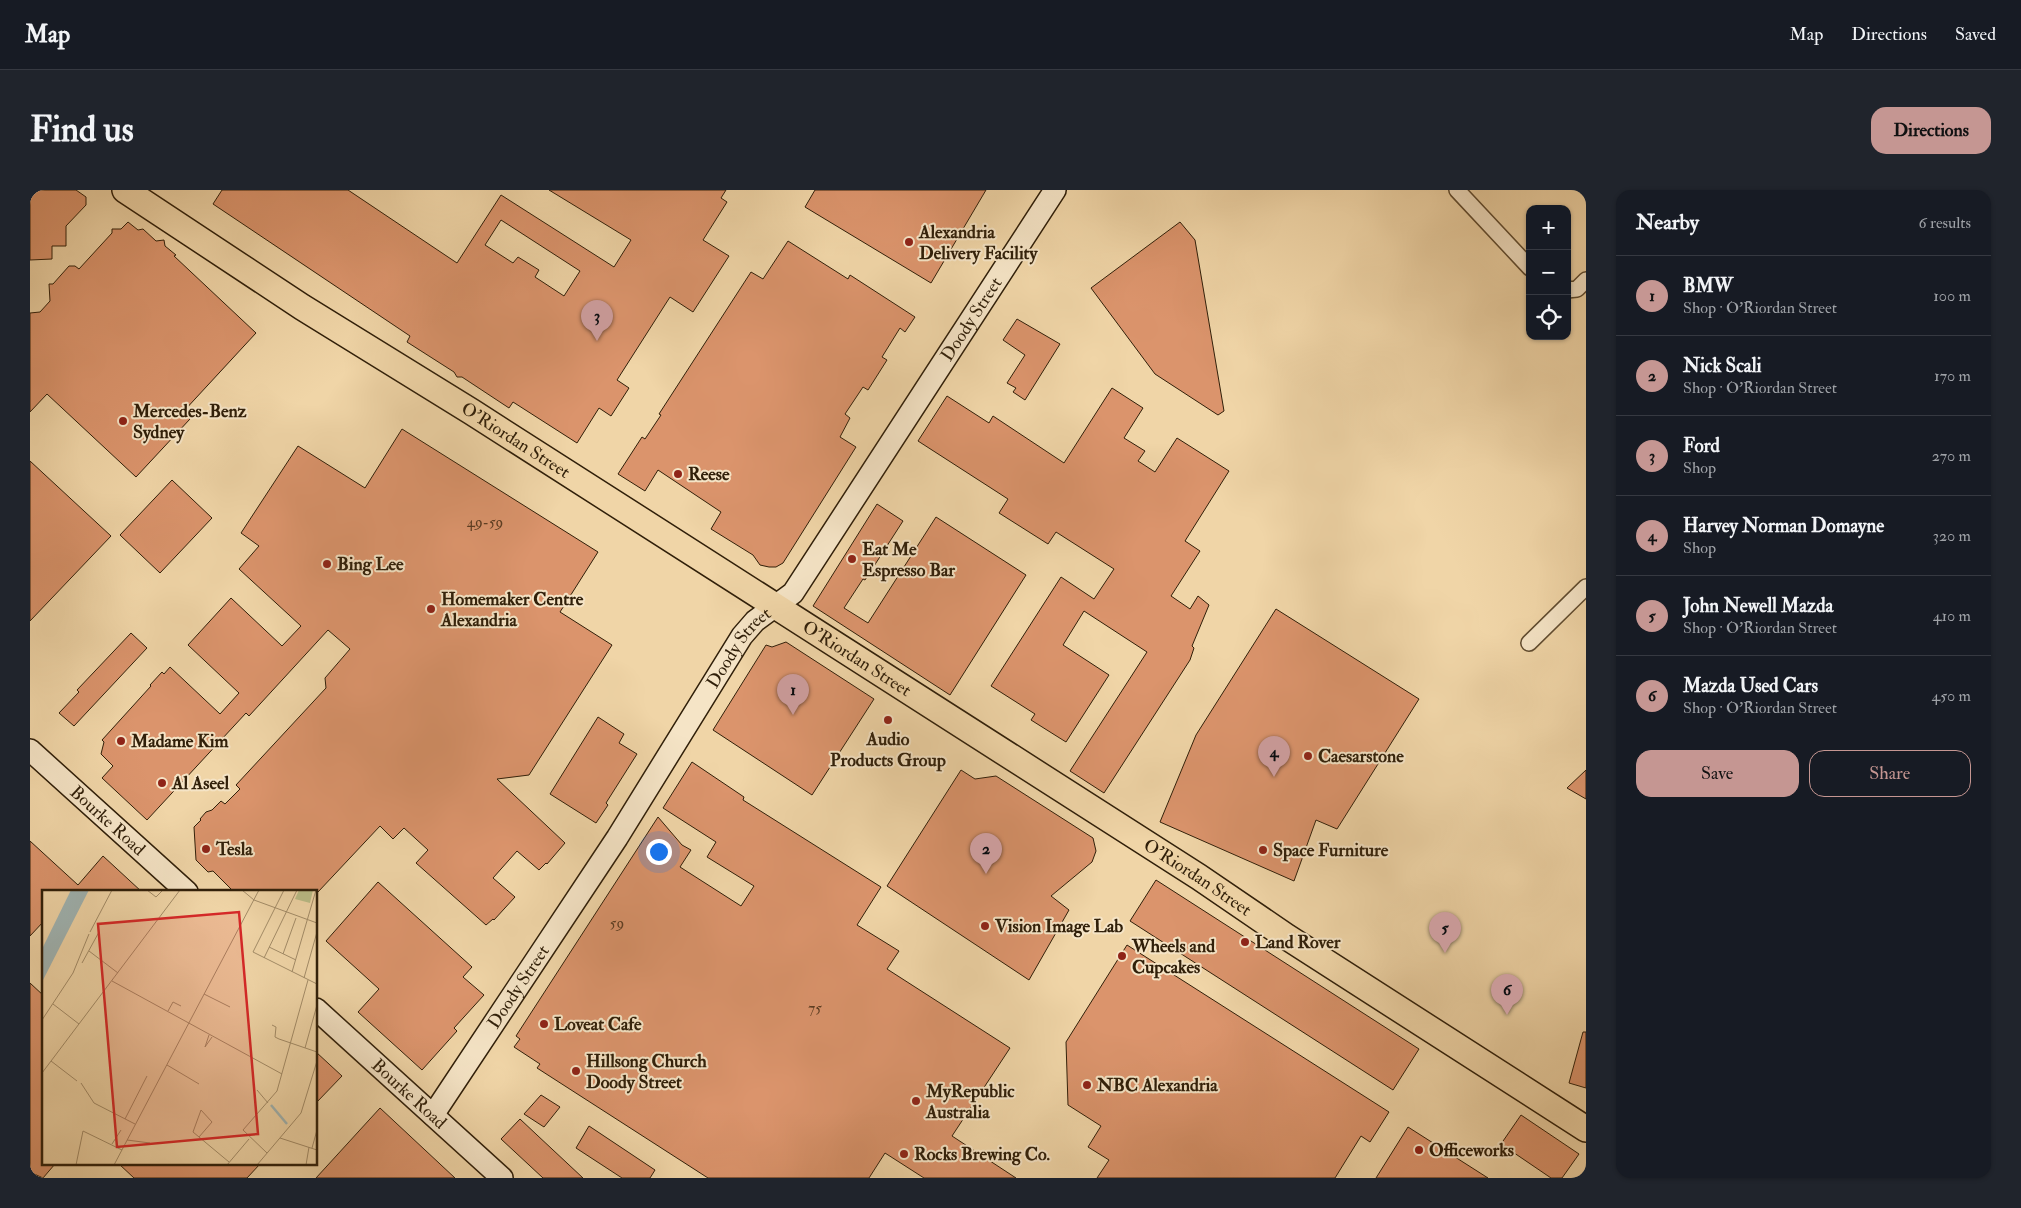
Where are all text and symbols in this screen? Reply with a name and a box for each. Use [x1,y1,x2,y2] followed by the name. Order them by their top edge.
[25,19,70,50] text: Map
[1790,23,1823,46] text: Map
[1851,23,1927,46] text: Directions
[1955,23,1996,46] text: Saved
[1871,107,1991,154] button: Directions
[30,108,134,152] text: Find us
[1526,205,1571,340] map controls
[1526,205,1571,250] button: +
[1636,209,1699,236] text: Nearby
[1919,213,1971,233] text: 6 results
[918,221,1038,265] place label: Alexandria Delivery Facility
[903,236,915,248] marker: Alexandria Delivery Facility
[1526,250,1571,295] button: −
[936,273,1007,366] street label: Doody Street
[1683,274,1733,298] text: BMW
[1649,286,1655,306] text: 1
[1933,286,1971,306] text: 100 m
[1526,295,1571,340] button: locate
[1683,298,1837,318] text: Shop · O'Riordan Street
[581,300,613,341] pin: 3
[1683,354,1762,378] text: Nick Scali
[1648,366,1656,386] text: 2
[1934,366,1971,386] text: 170 m
[1683,378,1837,398] text: Shop · O'Riordan Street
[457,397,574,484] street label: O'Riordan Street
[132,400,247,444] place label: Mercedes-Benz Sydney
[117,415,129,427] marker: Mercedes-Benz Sydney
[1683,434,1720,458] text: Ford
[1649,446,1655,466] text: 3
[1932,446,1971,466] text: 270 m
[1683,458,1716,478] text: Shop
[688,463,730,486] place label: Reese
[672,468,684,480] marker: Reese
[467,513,503,532] house number: 49-59
[1683,514,1884,538] text: Harvey Norman Domayne
[1648,526,1656,546] text: 4
[1933,526,1971,546] text: 320 m
[862,538,955,582] place label: Eat Me Espresso Bar
[1683,538,1716,558] text: Shop
[337,553,404,576] place label: Bing Lee
[846,553,858,565] marker: Eat Me Espresso Bar
[321,558,333,570] marker: Bing Lee
[440,588,584,632] place label: Homemaker Centre Alexandria
[1683,594,1833,618] text: John Newell Mazda
[702,602,776,693] street label: Doody Street
[425,603,437,615] marker: Homemaker Centre Alexandria
[1648,606,1656,626] text: 5
[1933,606,1971,626] text: 410 m
[798,615,916,702] street label: O'Riordan Street
[1683,618,1837,638] text: Shop · O'Riordan Street
[777,674,809,715] pin: 1
[1683,674,1818,698] text: Mazda Used Cars
[1648,686,1656,706] text: 6
[1932,686,1971,706] text: 450 m
[1683,698,1837,718] text: Shop · O'Riordan Street
[882,714,894,726] marker: Audio Products Group
[830,728,946,772] place label: Audio Products Group
[130,730,230,753] place label: Madame Kim
[115,735,127,747] marker: Madame Kim
[1258,736,1290,777] pin: 4
[1318,745,1404,768] place label: Caesarstone
[1302,750,1314,762] marker: Caesarstone
[1636,750,1799,797] button: Save
[1809,750,1971,797] button: Share
[171,772,229,795] place label: Al Aseel
[156,777,168,789] marker: Al Aseel
[65,781,150,861] street label: Bourke Road
[970,833,1002,874] pin: 2
[1139,834,1256,922] street label: O'Riordan Street
[215,838,253,861] place label: Tesla
[646,839,672,865] your location
[1273,839,1389,862] place label: Space Furniture
[200,843,212,855] marker: Tesla
[1257,844,1269,856] marker: Space Furniture
[42,890,318,1166] inset map
[1429,912,1461,953] pin: 5
[610,914,624,933] house number: 59
[994,915,1123,938] place label: Vision Image Lab
[979,920,991,932] marker: Vision Image Lab
[1255,931,1341,954] place label: Land Rover
[1131,935,1215,979] place label: Wheels and Cupcakes
[1239,936,1251,948] marker: Land Rover
[482,941,555,1033] street label: Doody Street
[1116,950,1128,962] marker: Wheels and Cupcakes
[1491,974,1523,1015] pin: 6
[808,999,822,1018] house number: 75
[554,1013,642,1036] place label: Loveat Cafe
[538,1018,550,1030] marker: Loveat Cafe
[586,1050,707,1094] place label: Hillsong Church Doody Street
[366,1054,451,1134] street label: Bourke Road
[570,1065,582,1077] marker: Hillsong Church Doody Street
[1096,1074,1218,1097] place label: NBC Alexandria
[1081,1079,1093,1091] marker: NBC Alexandria
[925,1080,1015,1124] place label: MyRepublic Australia
[910,1095,922,1107] marker: MyRepublic Australia
[1429,1139,1514,1162] place label: Officeworks
[914,1143,1051,1166] place label: Rocks Brewing Co.
[1413,1144,1425,1156] marker: Officeworks
[898,1148,910,1160] marker: Rocks Brewing Co.

